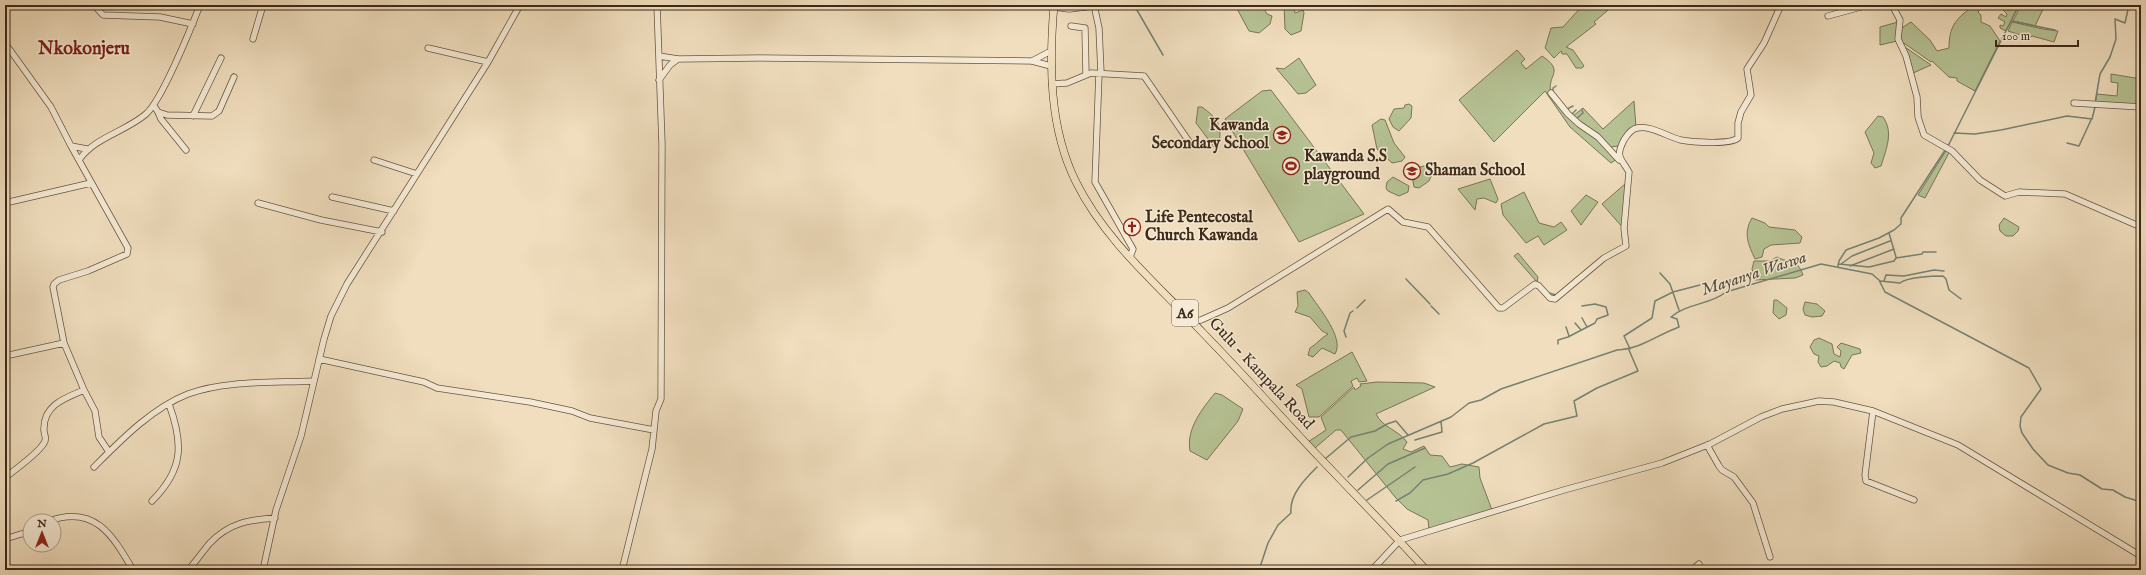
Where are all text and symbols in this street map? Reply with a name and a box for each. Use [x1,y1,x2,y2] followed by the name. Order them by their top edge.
[1996,22,2078,48] scale bar
[2002,29,2030,44] text: 100 m
[37,38,131,61] district label: Nkokonjeru
[1152,116,1270,154] place label: Kawanda Secondary School
[1272,125,1292,145] school or university icon: Kawanda Secondary School
[1303,147,1387,185] place label: Kawanda S.S playground
[1281,156,1301,176] sports icon: Kawanda S.S playground
[1402,161,1422,181] school or university icon: Shaman School
[1425,161,1526,181] place label: Shaman School
[1145,208,1259,246] place label: Life Pentecostal Church Kawanda
[1122,217,1142,237] church icon: Life Pentecostal Church Kawanda
[1699,247,1810,301] water label: Mayanya Waswa
[1172,300,1198,326] road number: A6
[1204,314,1318,434] street label: Gulu - Kampala Road
[22,513,62,553] north arrow
[36,517,47,531] text: N

